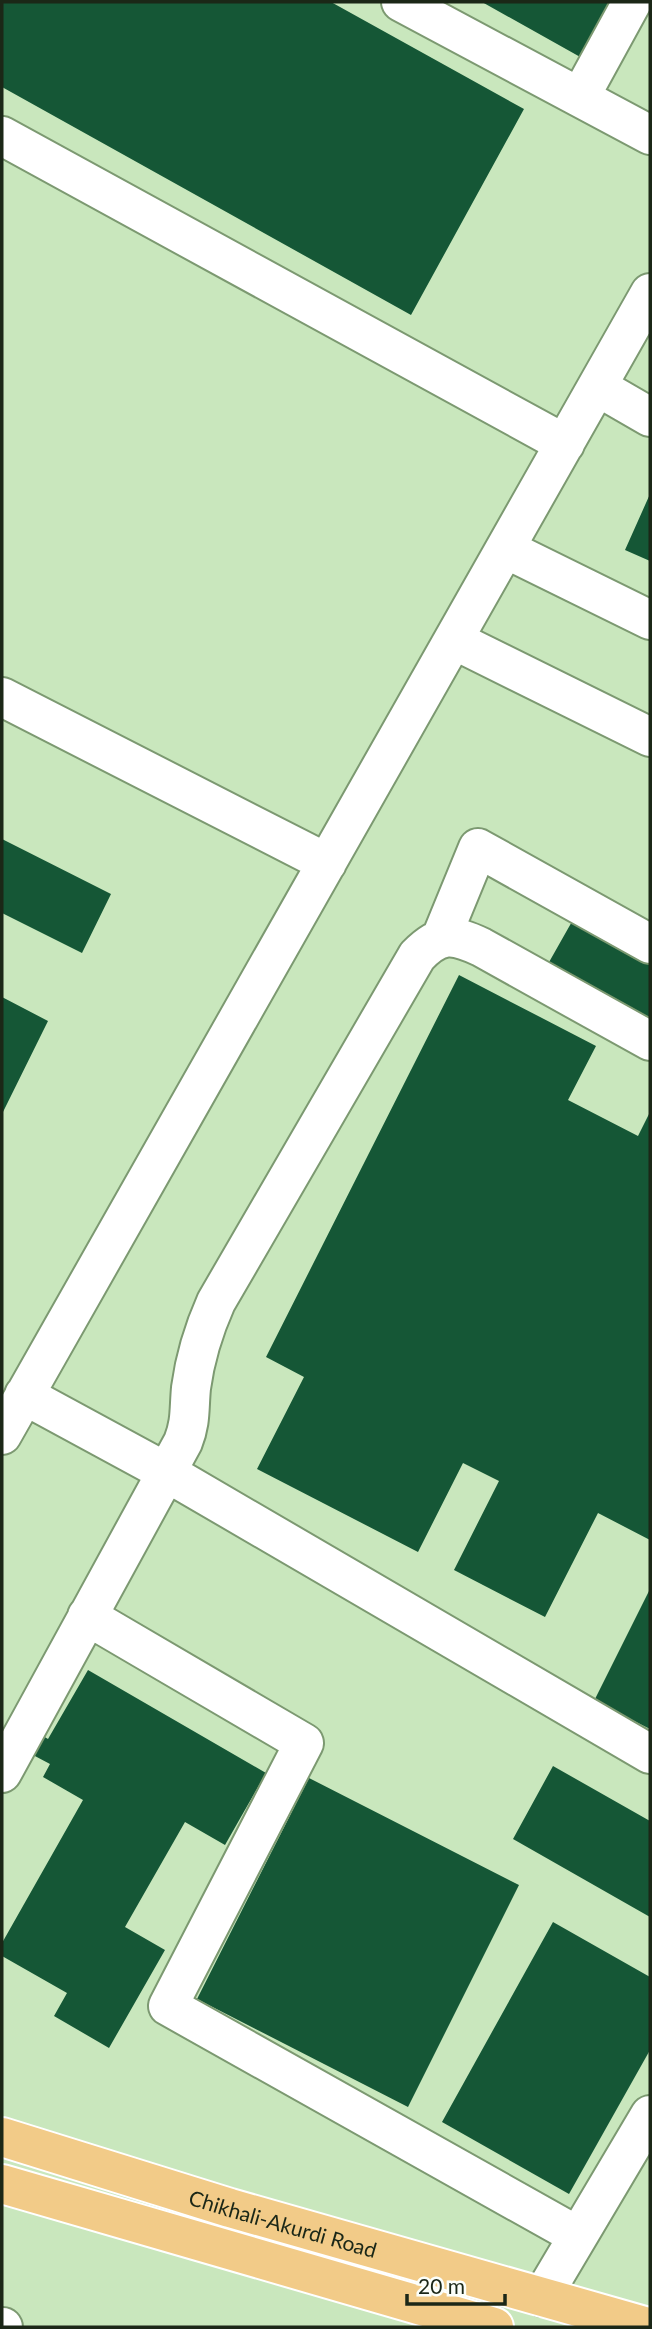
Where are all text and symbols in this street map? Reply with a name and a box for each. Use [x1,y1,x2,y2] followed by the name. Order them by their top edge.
[186,2184,380,2262] street label: Chikhali-Akurdi Road
[407,2262,505,2306] scale bar
[418,2273,465,2298] text: 20 m

